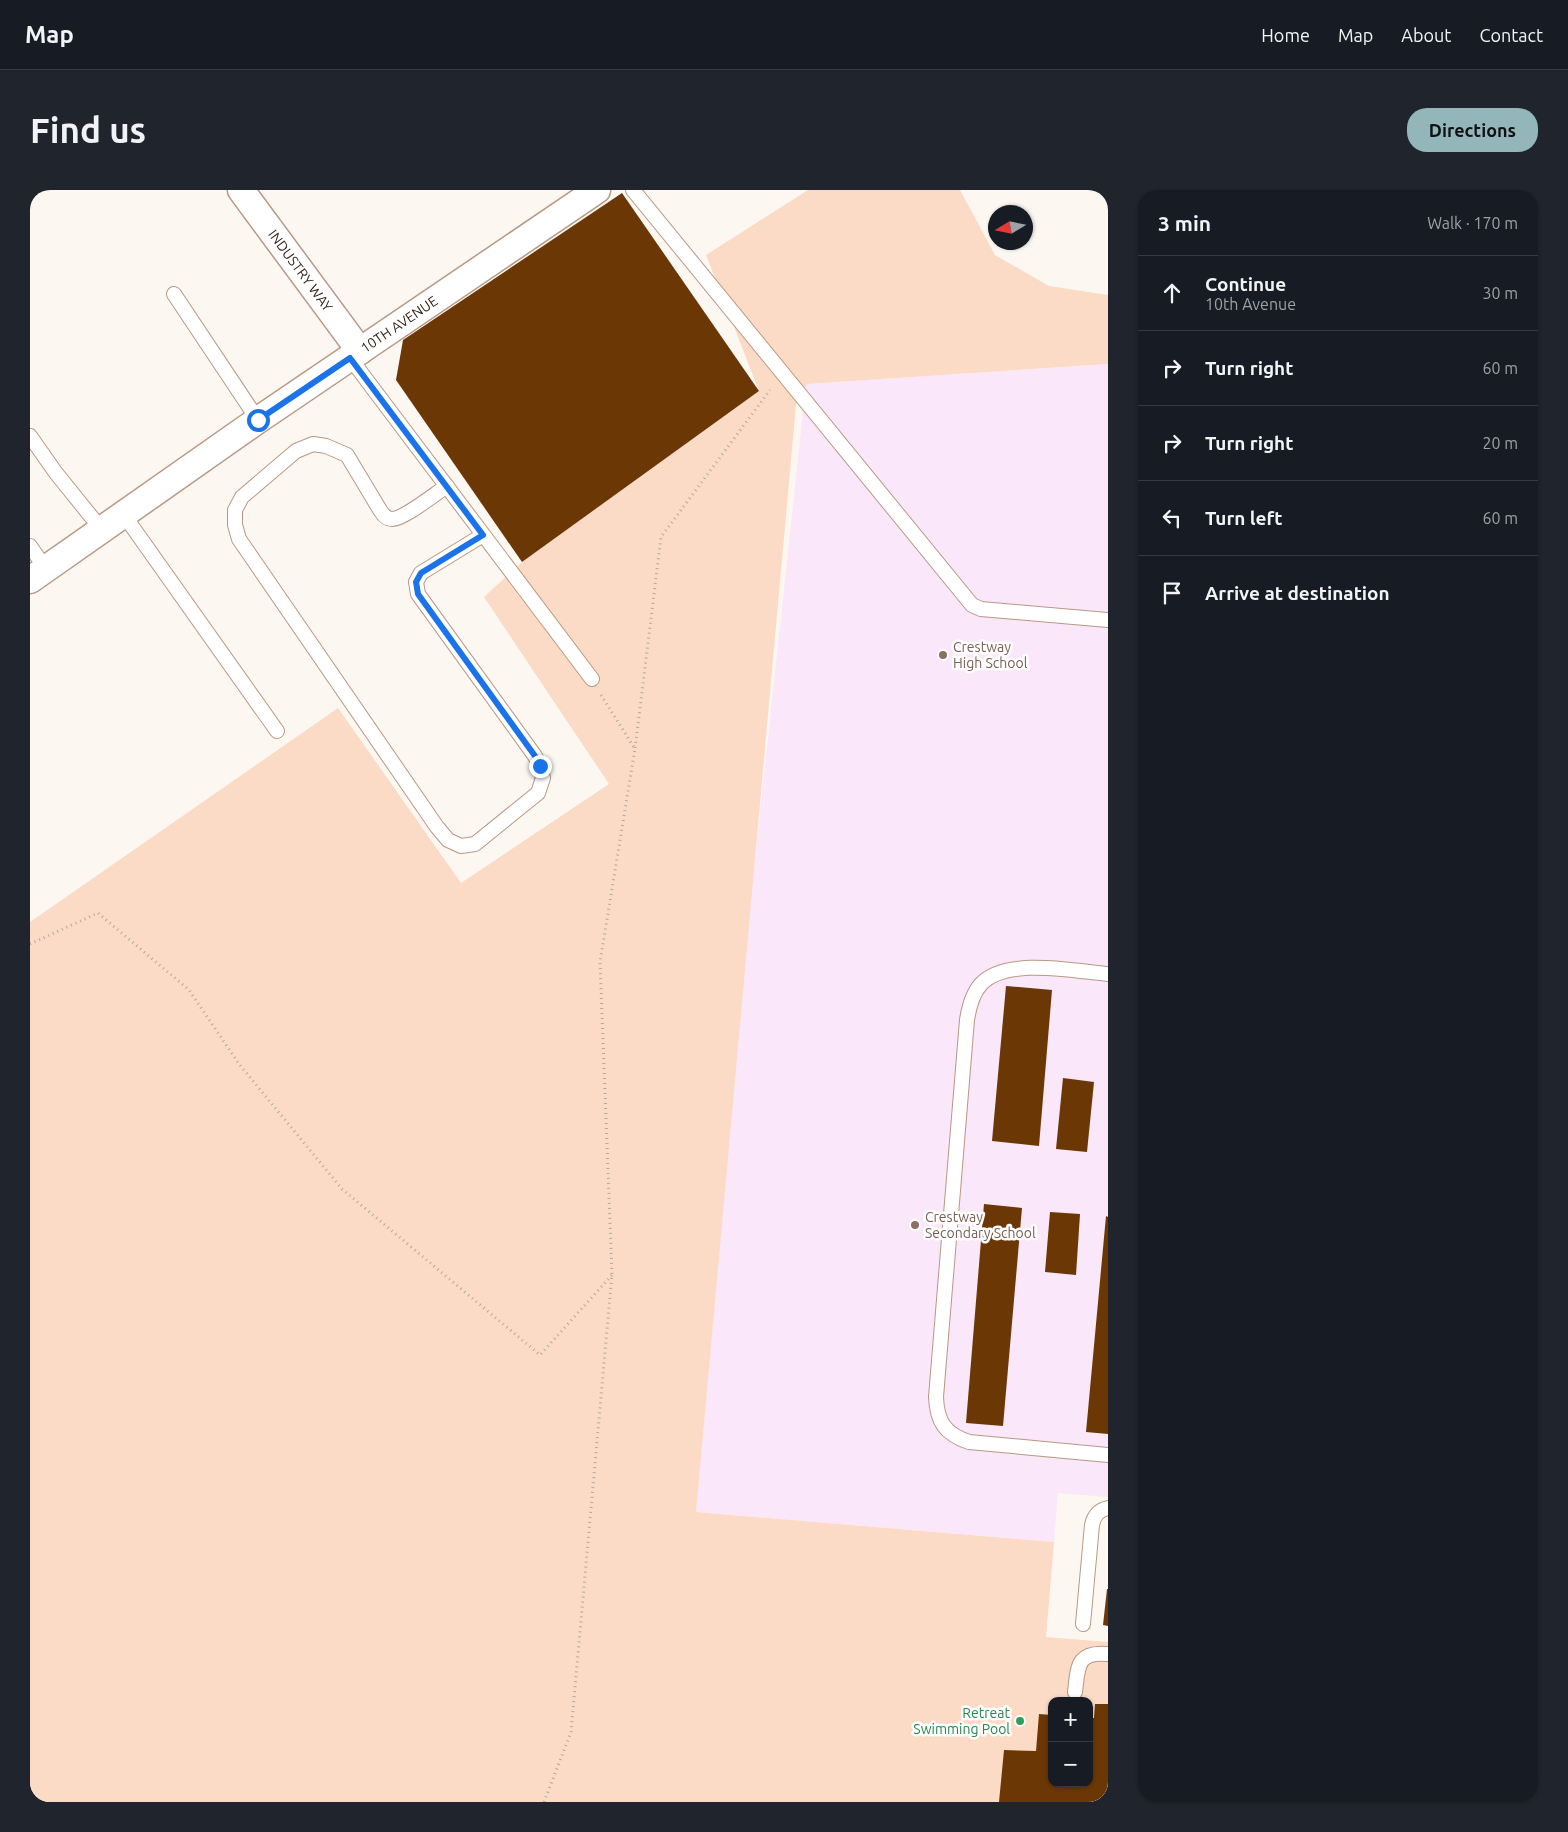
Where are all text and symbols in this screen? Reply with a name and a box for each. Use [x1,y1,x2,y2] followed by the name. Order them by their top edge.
[25,21,74,48] text: Map
[1261,25,1310,45] text: Home
[1338,25,1373,45] text: Map
[1401,25,1451,45] text: About
[1479,25,1543,45] text: Contact
[1407,108,1538,152] button: Directions
[30,110,146,150] text: Find us
[988,205,1033,250] north arrow
[1158,211,1211,235] text: 3 min
[1427,214,1518,232] text: Walk · 170 m
[265,227,336,314] street label: INDUSTRY WAY
[1205,273,1286,295] text: Continue
[1158,279,1186,307] icon: ahead
[1482,284,1518,302] text: 30 m
[358,293,441,356] street label: 10TH AVENUE
[1205,295,1296,313] text: 10th Avenue
[1158,354,1186,382] icon: right
[1205,357,1293,379] text: Turn right
[1482,359,1518,377] text: 60 m
[247,409,270,432] route start
[1158,429,1186,457] icon: right
[1205,432,1293,454] text: Turn right
[1482,434,1518,452] text: 20 m
[1158,504,1186,532] icon: left
[1205,507,1283,529] text: Turn left
[1482,509,1518,527] text: 60 m
[1158,579,1186,607] icon: arrive
[1205,582,1390,604] text: Arrive at destination
[953,639,1028,671] place label: Crestway High School
[937,649,949,661] marker: Crestway High School
[529,755,552,778] route end
[925,1209,1036,1241] place label: Crestway Secondary School
[909,1219,921,1231] marker: Crestway Secondary School
[1048,1697,1093,1787] map controls
[1048,1697,1093,1742] button: +
[913,1705,1010,1737] place label: Retreat Swimming Pool
[1014,1715,1026,1727] marker: Retreat Swimming Pool
[1048,1742,1093,1787] button: −

